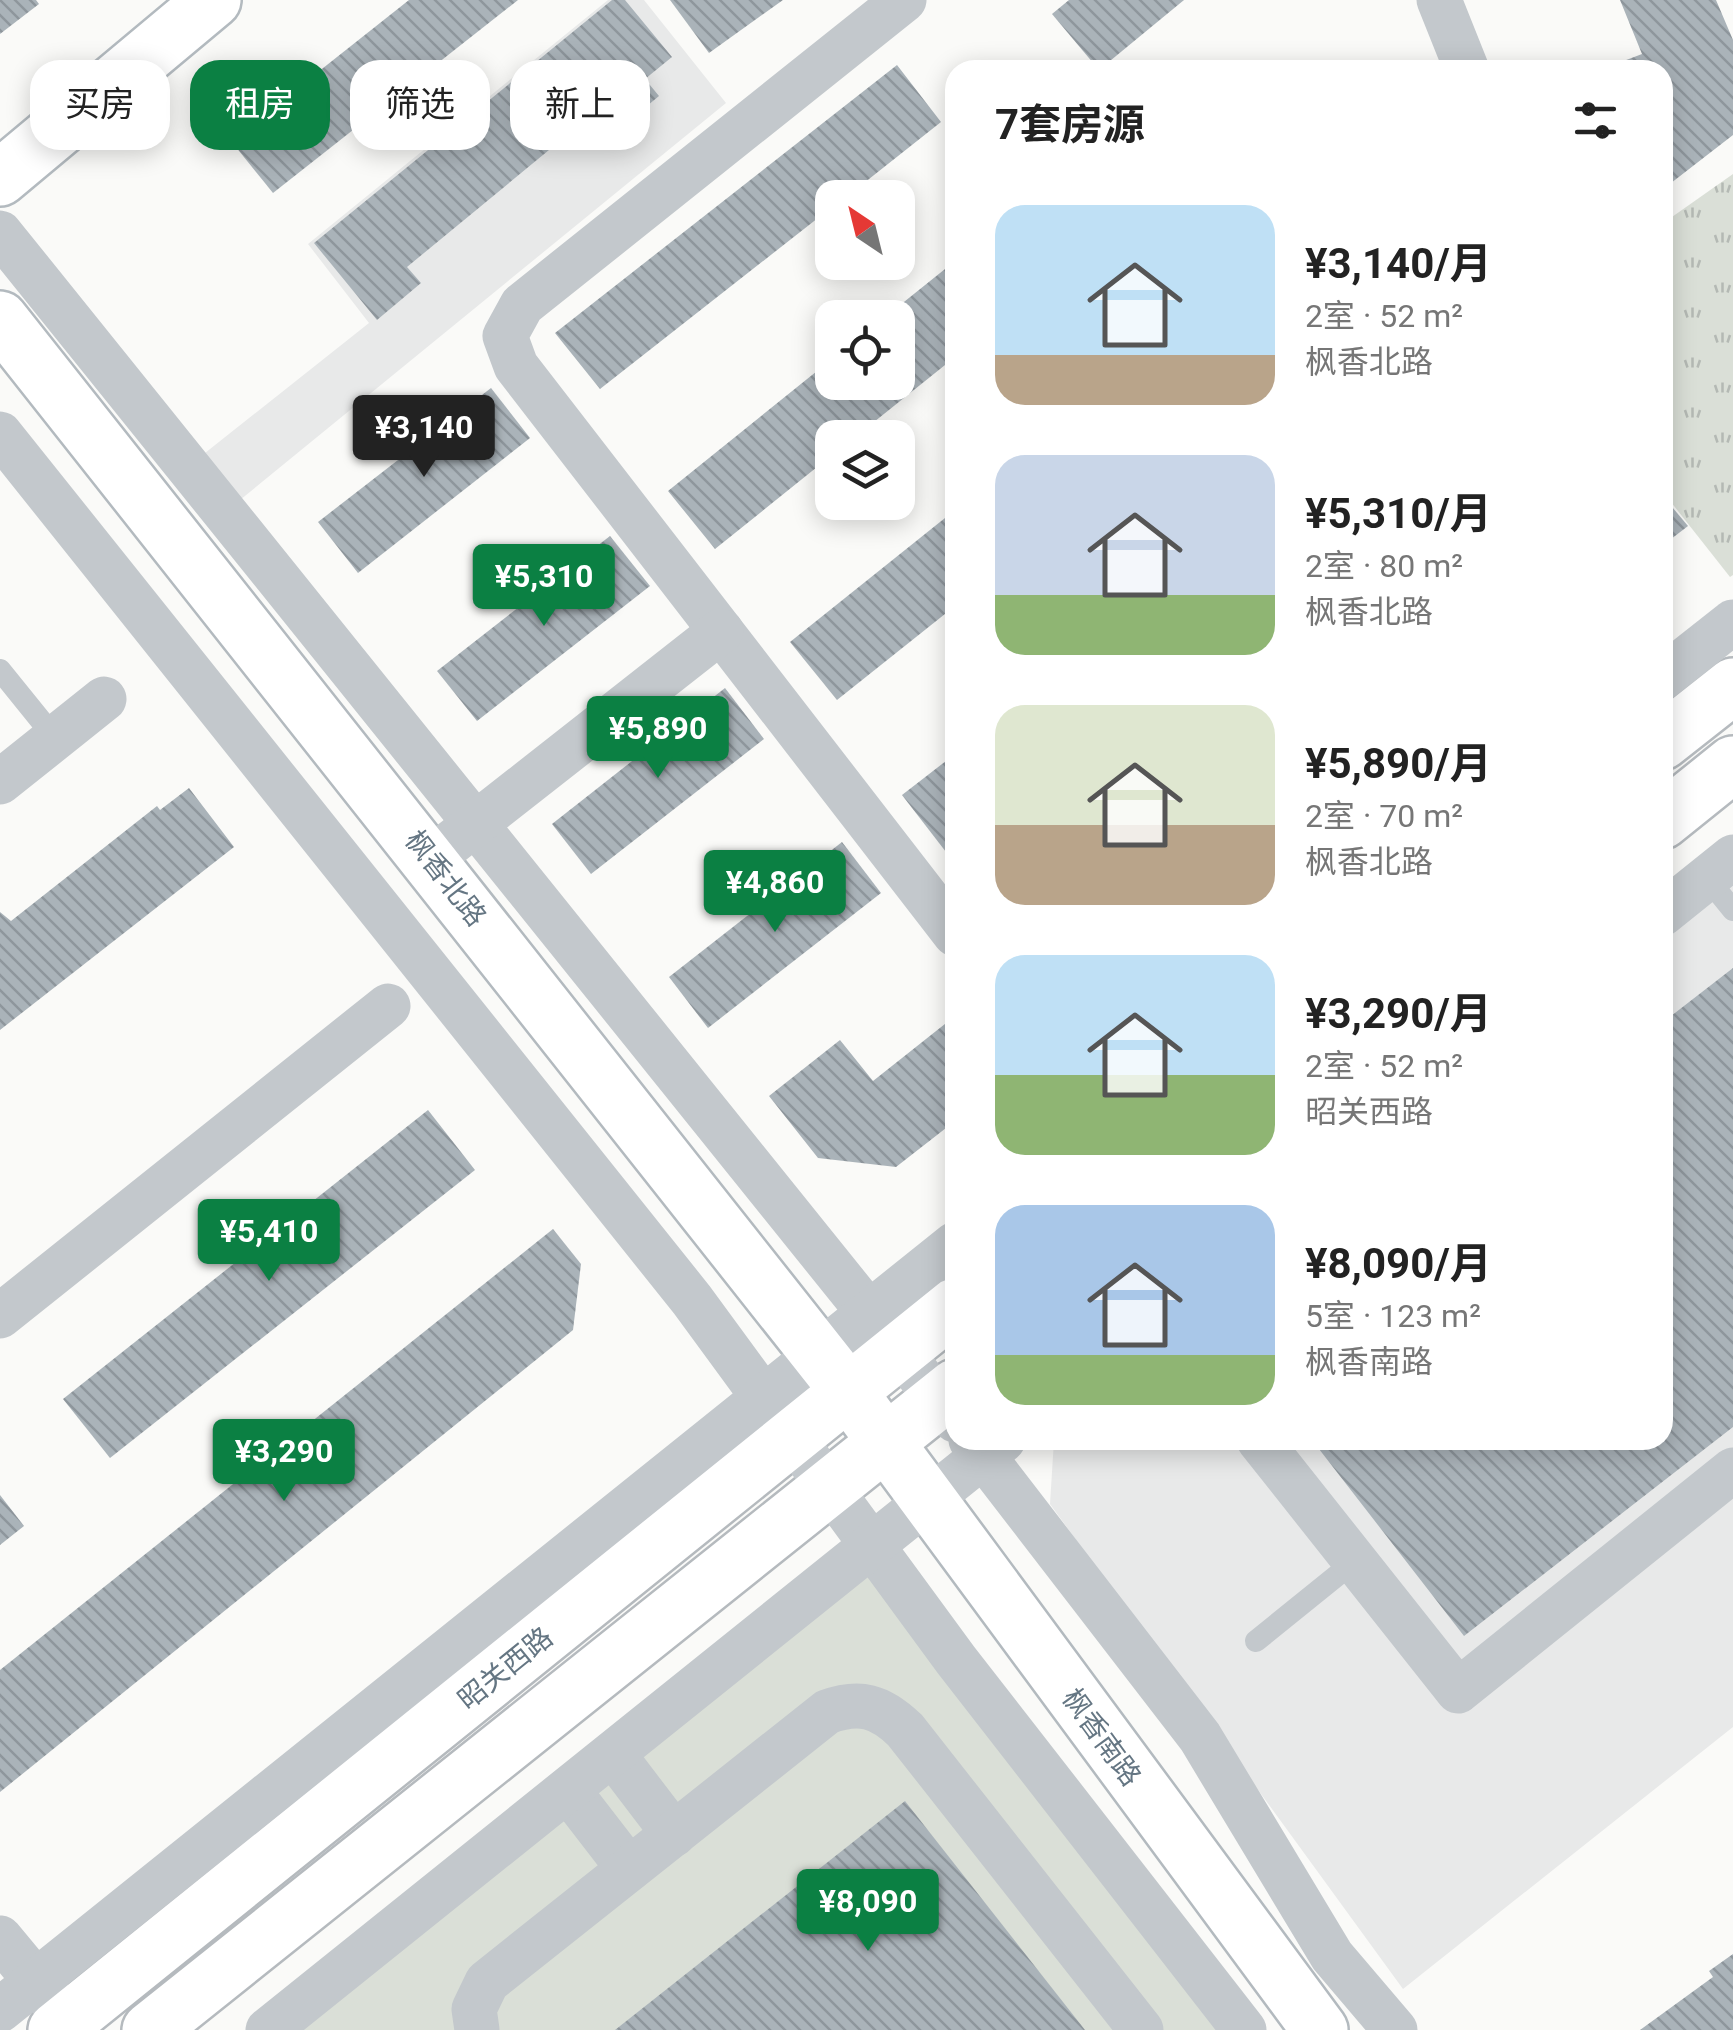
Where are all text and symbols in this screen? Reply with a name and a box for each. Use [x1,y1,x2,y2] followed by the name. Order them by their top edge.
[30,60,170,150] chip: 买房
[190,60,330,150] chip: 租房
[350,60,490,150] chip: 筛选
[510,60,650,150] chip: 新上
[1568,93,1623,148] icon: filters
[995,100,1145,149] text: 7套房源
[815,180,915,280] north arrow
[815,180,915,520] map controls
[1305,239,1492,288] text: ¥3,140/月
[1075,245,1195,365] icon: home
[1305,297,1463,335] text: 2室 · 52 m²
[815,300,915,400] button: locate
[1305,343,1433,381] text: 枫香北路
[343,395,505,480] pin: ¥3,140
[375,408,473,446] text: ¥3,140
[815,420,915,520] button: layers
[1305,489,1492,538] text: ¥5,310/月
[1075,495,1195,615] icon: home
[463,544,625,629] pin: ¥5,310
[1305,547,1463,585] text: 2室 · 80 m²
[495,557,593,595] text: ¥5,310
[1305,593,1433,631] text: 枫香北路
[577,696,739,781] pin: ¥5,890
[609,709,707,747] text: ¥5,890
[1305,739,1492,788] text: ¥5,890/月
[1075,745,1195,865] icon: home
[1305,797,1463,835] text: 2室 · 70 m²
[398,824,493,933] street label: 枫香北路
[1305,843,1433,881] text: 枫香北路
[694,850,856,935] pin: ¥4,860
[726,863,824,901] text: ¥4,860
[1305,989,1492,1038] text: ¥3,290/月
[1075,995,1195,1115] icon: home
[1305,1047,1463,1085] text: 2室 · 52 m²
[1305,1093,1433,1131] text: 昭关西路
[188,1199,350,1284] pin: ¥5,410
[220,1212,318,1250] text: ¥5,410
[1305,1239,1492,1288] text: ¥8,090/月
[1075,1245,1195,1365] icon: home
[1305,1297,1481,1335] text: 5室 · 123 m²
[1305,1343,1433,1381] text: 枫香南路
[203,1419,365,1504] pin: ¥3,290
[235,1432,333,1470] text: ¥3,290
[451,1620,559,1716] street label: 昭关西路
[1055,1682,1148,1792] street label: 枫香南路
[787,1869,949,1954] pin: ¥8,090
[819,1882,917,1920] text: ¥8,090

